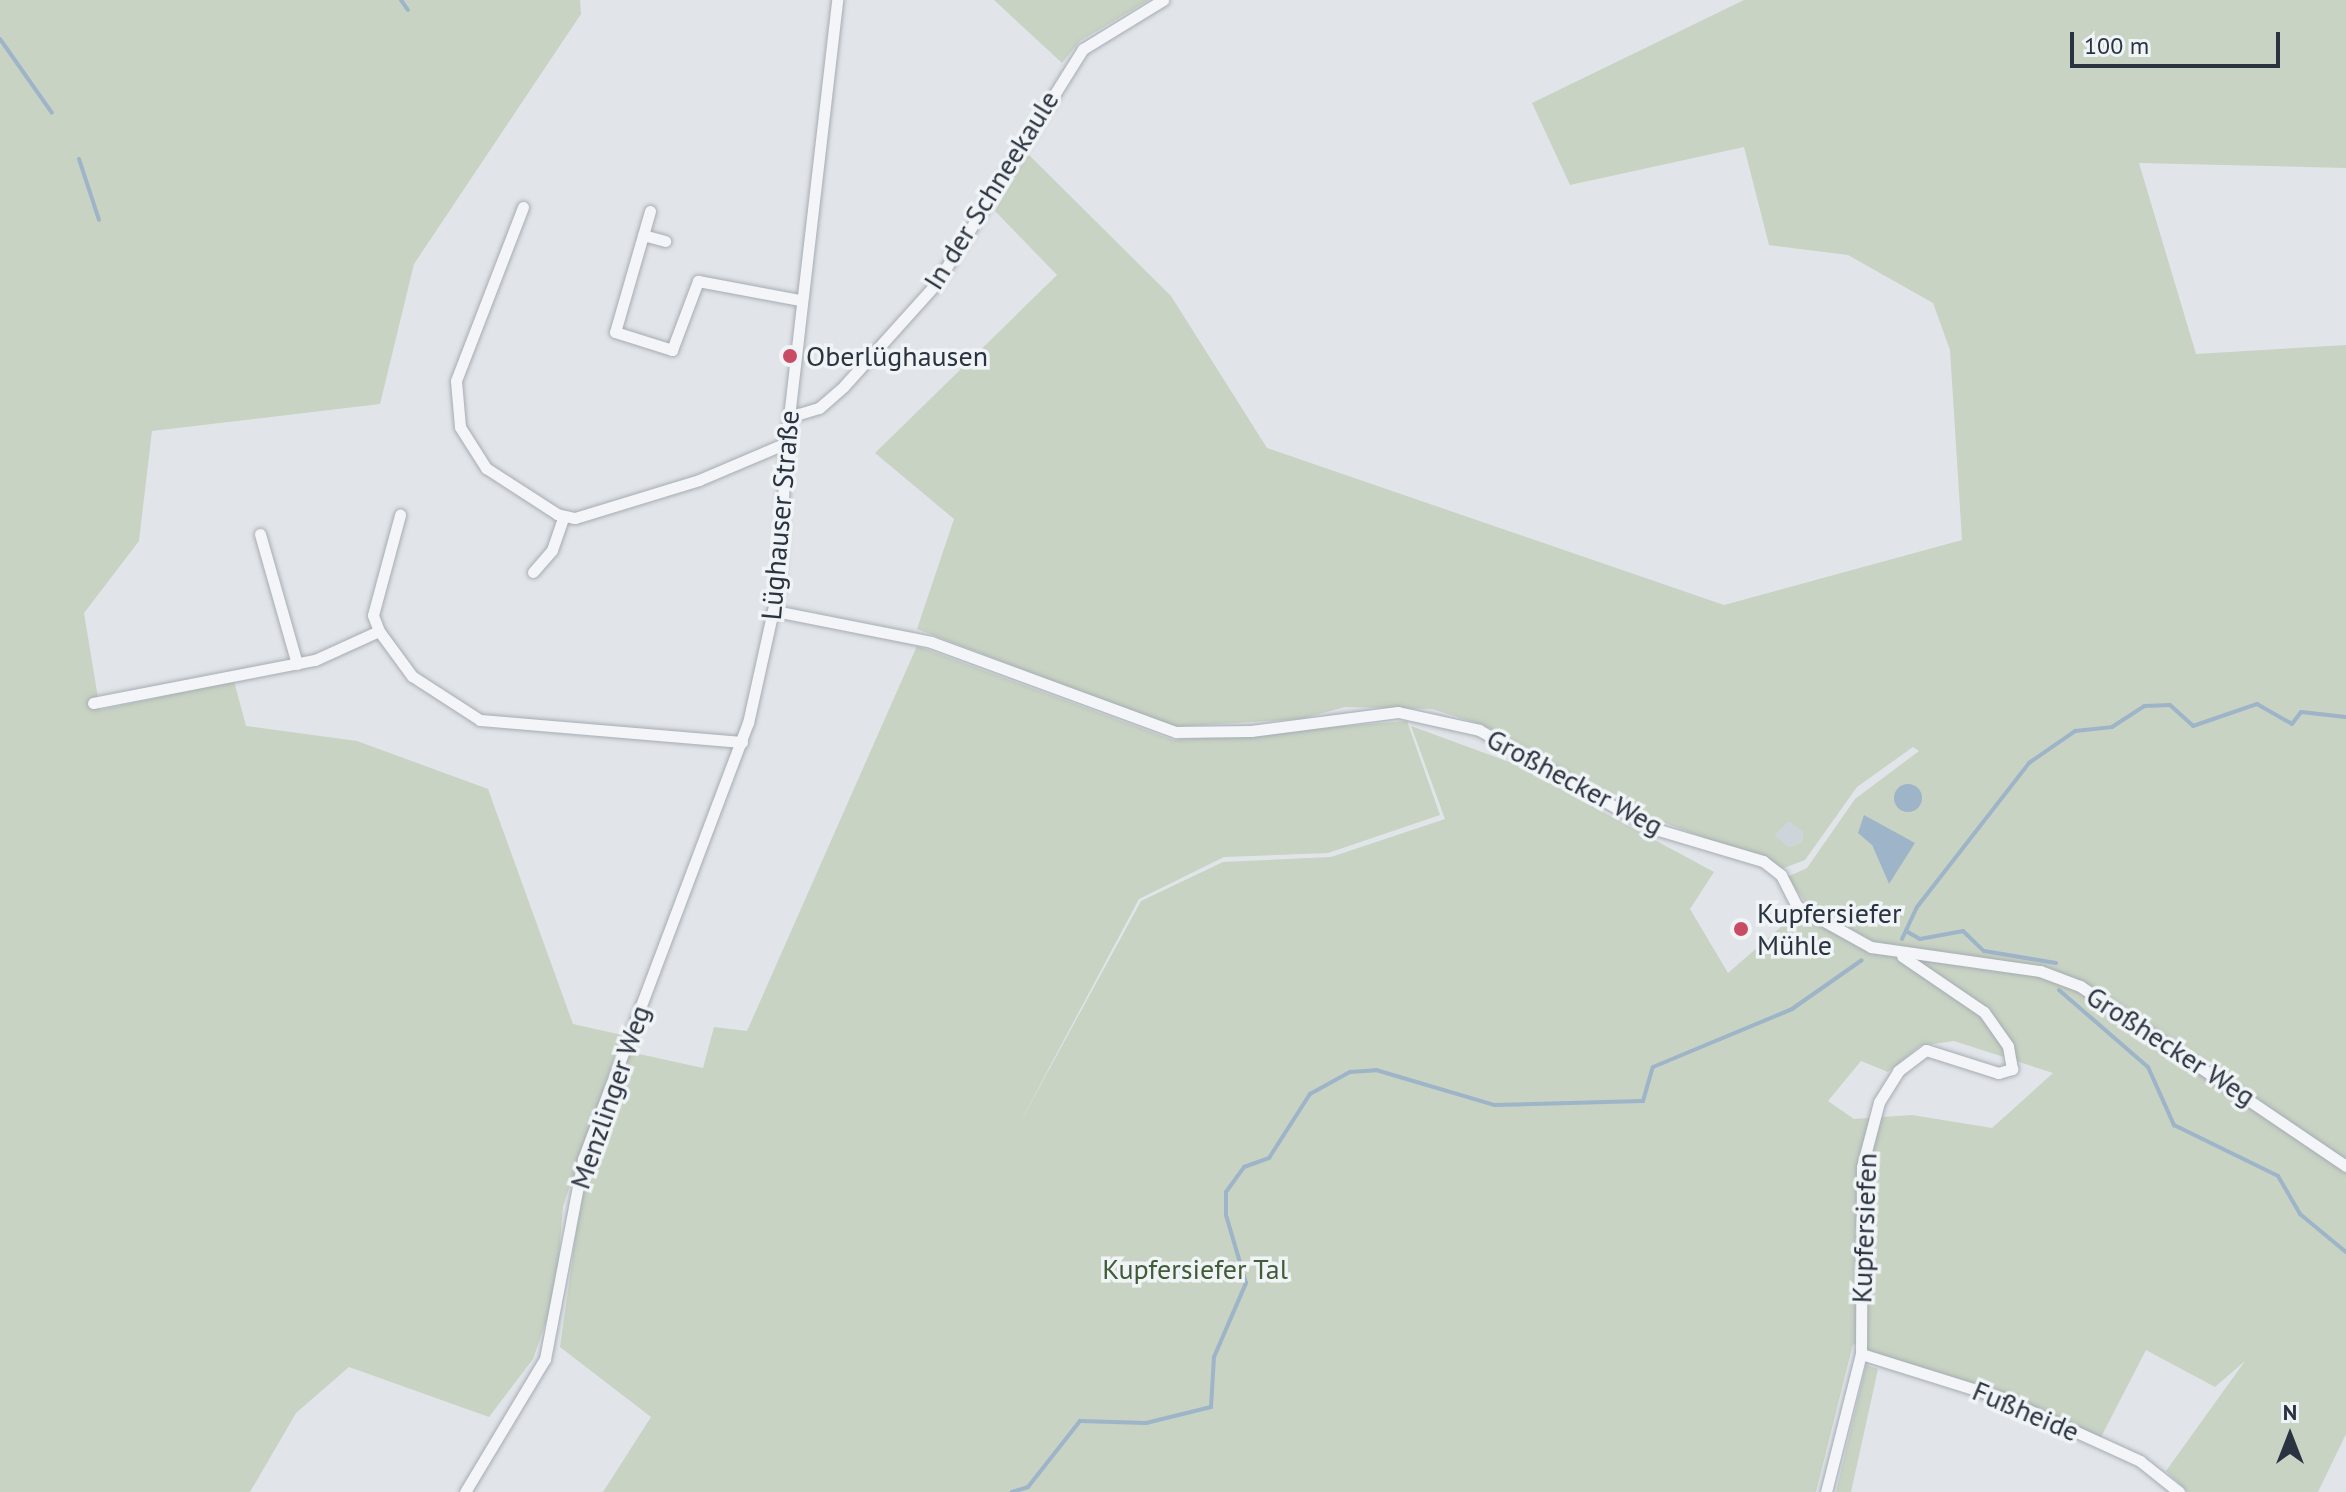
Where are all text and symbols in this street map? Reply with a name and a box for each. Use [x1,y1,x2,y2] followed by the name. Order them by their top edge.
[2074,16,2284,66] scale bar
[2084,30,2149,61] text: 100 m
[916,84,1066,296] street label: In der Schneekaule
[806,339,988,373] place label: Oberlüghausen
[781,347,799,365] marker: Oberlüghausen
[754,409,806,621] street label: Lüghauser Straße
[1481,721,1669,843] street label: Großhecker Weg
[1757,896,1901,962] place label: Kupfersiefer Mühle
[1732,920,1750,938] marker: Kupfersiefer Mühle
[2080,979,2262,1113] street label: Großhecker Weg
[563,1001,657,1193] street label: Menzlinger Weg
[1845,1152,1883,1304] street label: Kupfersiefen
[1102,1252,1288,1286] park label: Kupfersiefer Tal
[1968,1374,2084,1448] street label: Fußheide
[2250,1396,2330,1476] north arrow
[2283,1398,2297,1426] text: N

